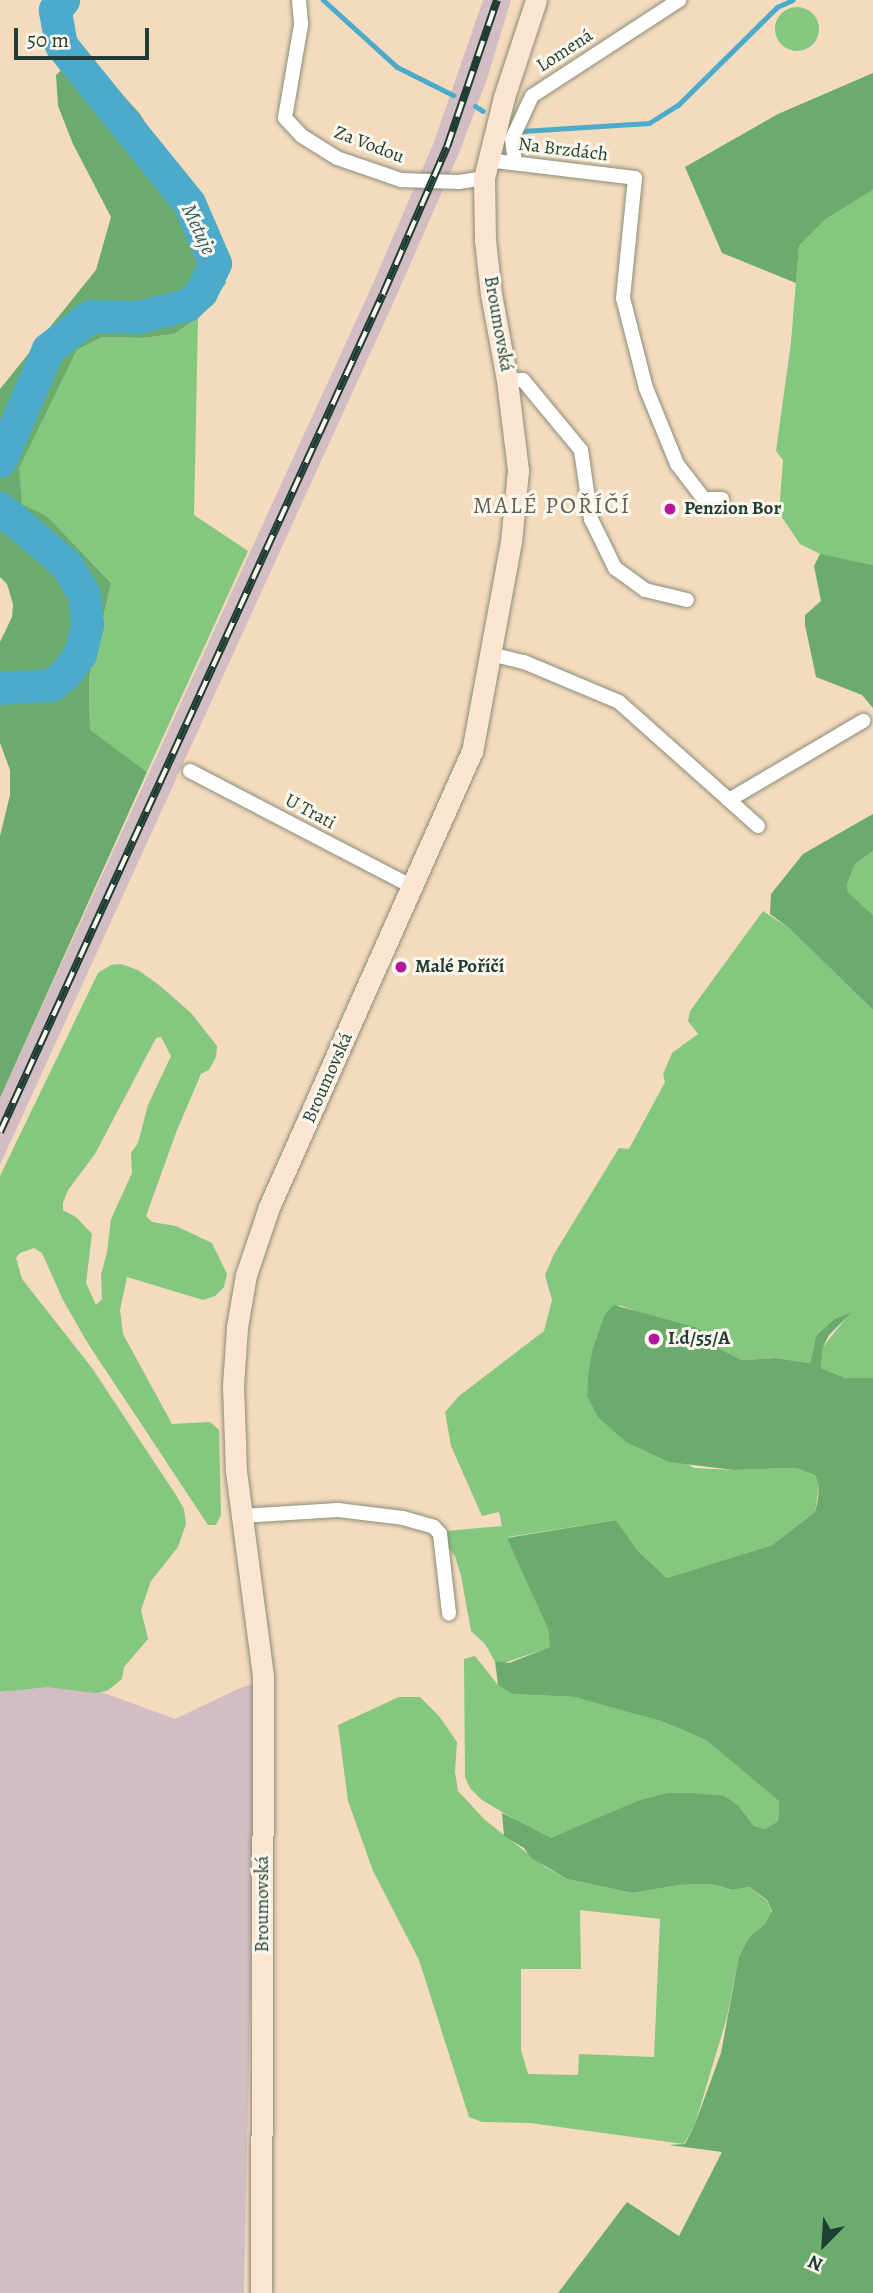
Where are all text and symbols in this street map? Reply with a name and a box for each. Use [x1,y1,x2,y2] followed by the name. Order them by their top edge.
[18,14,152,58] scale bar
[533,24,597,78] street label: Lomená
[27,26,69,54] text: 50 m
[331,121,407,169] street label: Za Vodou
[517,133,609,167] street label: Na Brzdách
[176,200,222,258] water label: Metuje
[478,274,518,374] street label: Broumovská
[474,492,630,520] district label: MALÉ POŘÍČÍ
[684,498,781,520] place label: Penzion Bor
[662,501,678,517] marker: Penzion Bor
[281,789,339,835] street label: U Trati
[415,956,504,978] place label: Malé Poříčí
[393,959,409,975] marker: Malé Poříčí
[298,1029,358,1127] street label: Broumovská
[668,1328,730,1350] place label: I.d/55/A
[646,1331,662,1347] marker: I.d/55/A
[252,1856,274,1952] street label: Broumovská
[789,2209,859,2279] north arrow
[804,2248,827,2278] text: N

